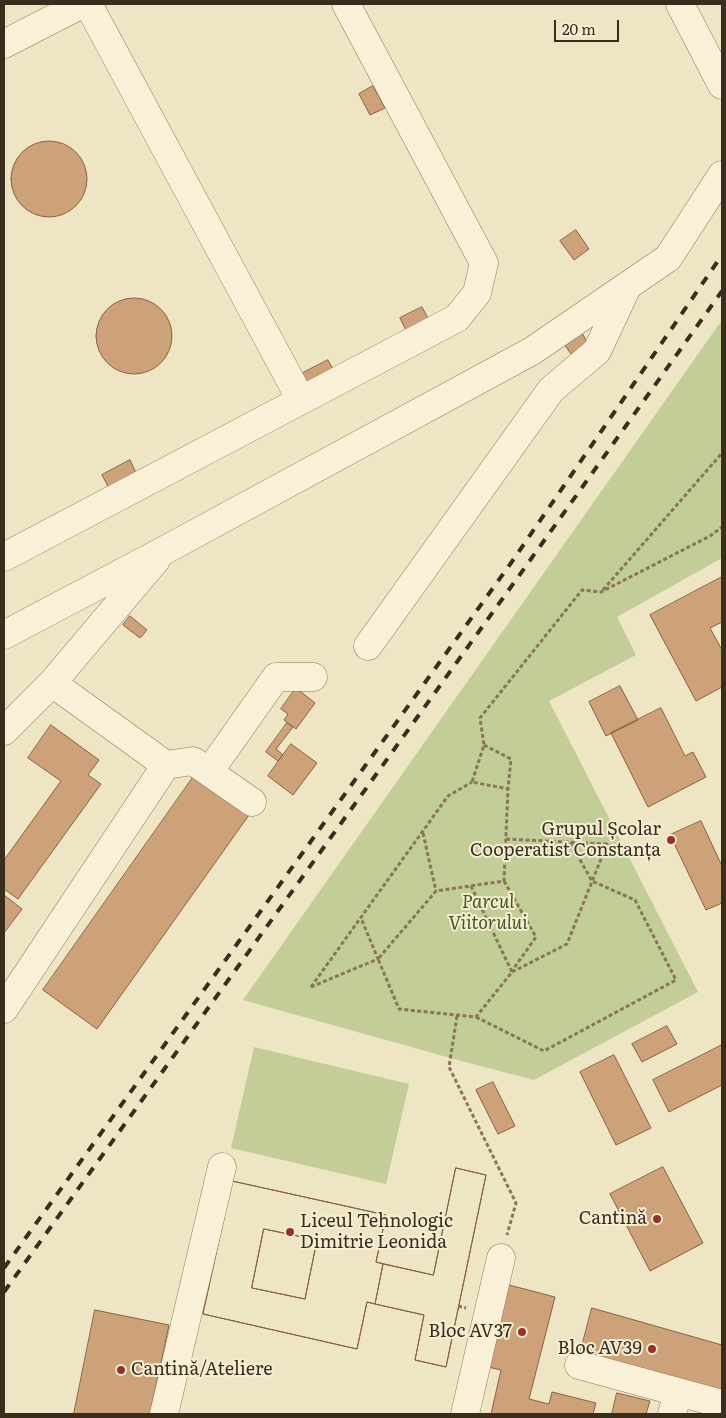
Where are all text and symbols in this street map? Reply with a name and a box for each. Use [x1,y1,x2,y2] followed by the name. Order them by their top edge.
[556,10,621,42] scale bar
[562,17,596,40] text: 20 m
[470,819,661,862] place label: Grupul Școlar Cooperatist Constanța
[665,834,677,846] marker: Grupul Școlar Cooperatist Constanța
[448,892,528,934] park label: Parcul Viitorului
[579,1208,647,1230] place label: Cantină
[300,1211,453,1254] place label: Liceul Tehnologic Dimitrie Leonida
[651,1213,663,1225] marker: Cantină
[284,1226,296,1238] marker: Liceul Tehnologic Dimitrie Leonida
[428,1321,512,1343] place label: Bloc AV37
[516,1326,528,1338] marker: Bloc AV37
[557,1338,642,1360] place label: Bloc AV39
[646,1343,658,1355] marker: Bloc AV39
[131,1359,273,1381] place label: Cantină/Ateliere
[115,1364,127,1376] marker: Cantină/Ateliere

